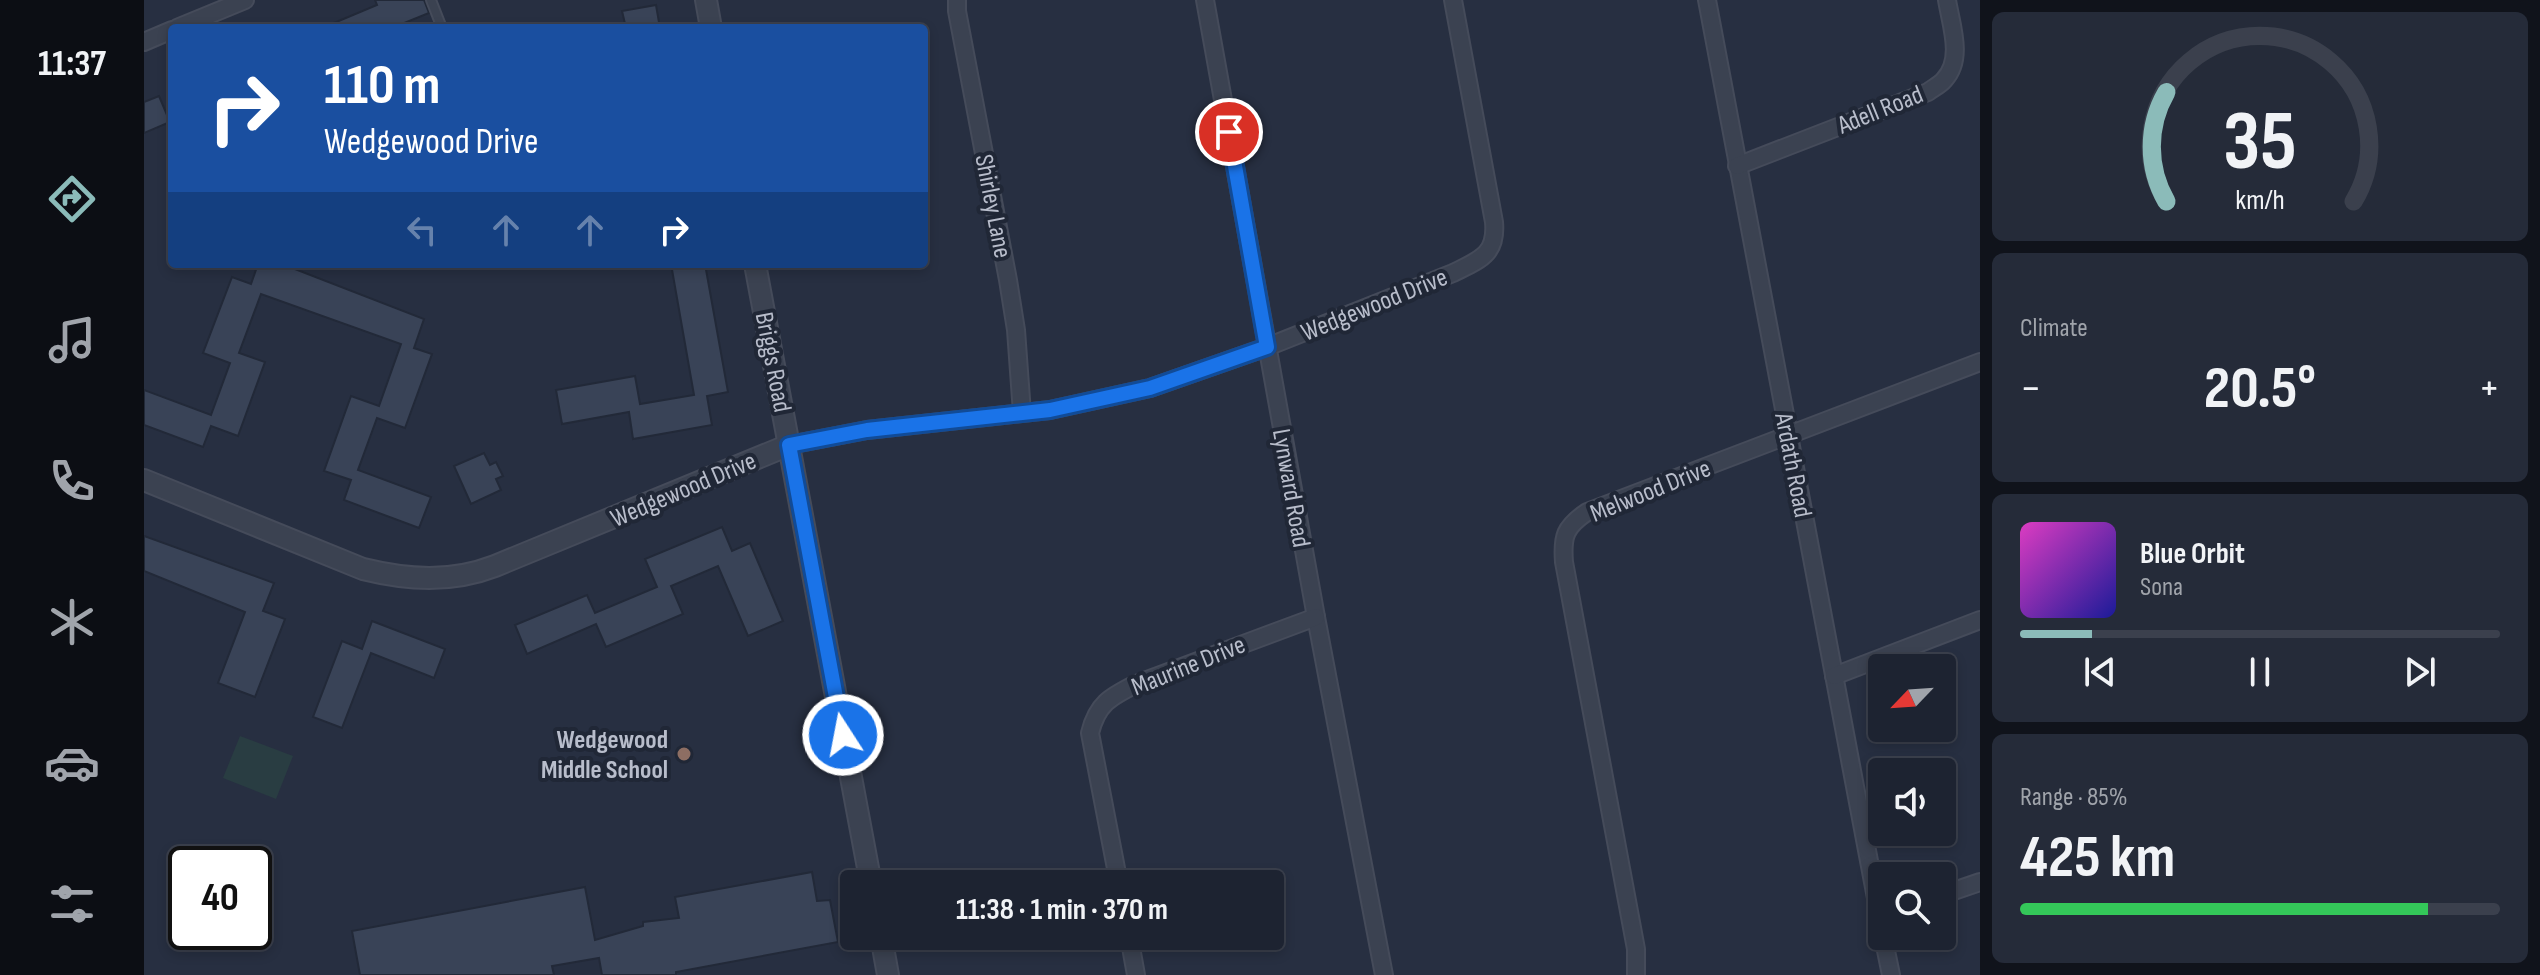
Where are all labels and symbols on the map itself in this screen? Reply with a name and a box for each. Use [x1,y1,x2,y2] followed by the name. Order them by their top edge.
[1832,79,1928,142] street label: Adell Road
[1195,98,1263,166] pin
[967,152,1018,261] street label: Shirley Lane
[1297,262,1452,349] street label: Wedgewood Drive
[748,310,797,415] street label: Briggs Road
[1767,409,1818,520] street label: Ardath Road
[1265,427,1316,550] street label: Lynward Road
[606,446,761,535] street label: Wedgewood Drive
[1586,453,1715,530] street label: Melwood Drive
[1127,630,1250,703] street label: Maurine Drive
[1868,654,1956,742] north arrow
[801,693,885,777] position arrow
[541,725,668,786] place label: Wedgewood Middle School
[675,745,693,763] marker: Wedgewood Middle School
[168,846,272,950] speed limit sign: 40

